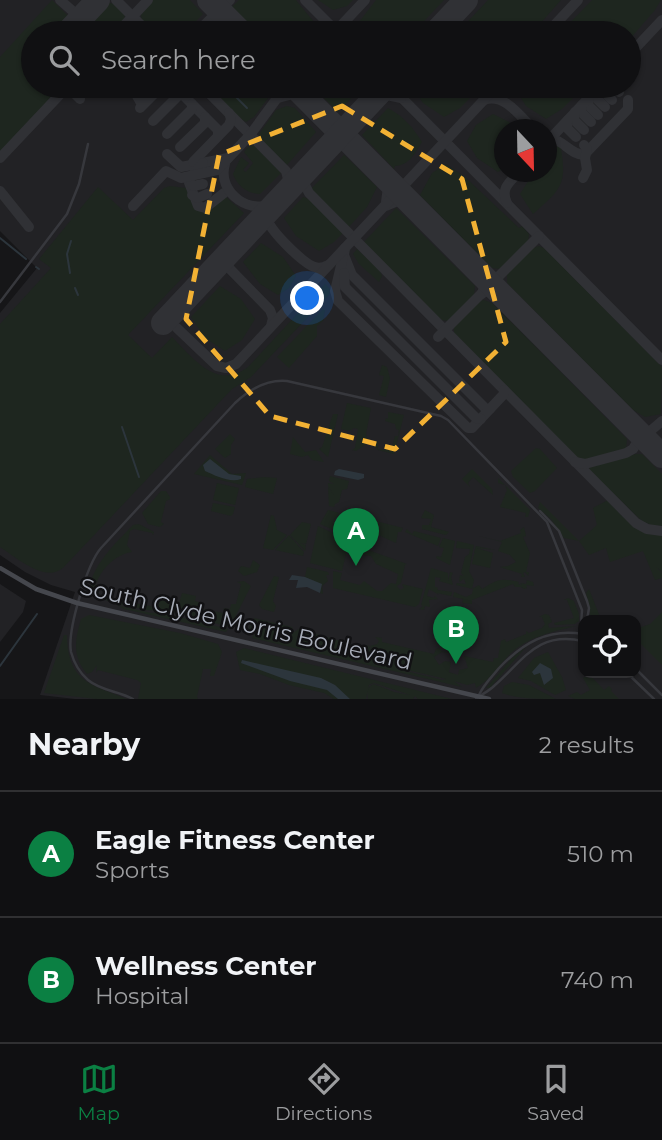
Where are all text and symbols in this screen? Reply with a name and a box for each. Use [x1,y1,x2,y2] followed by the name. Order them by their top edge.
[21,21,641,98] search box
[45,41,83,79] icon: search
[101,44,256,76] text: Search here
[494,119,557,182] north arrow
[290,281,324,315] your location
[333,508,379,566] pin: A
[77,572,415,676] street label: South Clyde Morris Boulevard
[433,606,479,664] pin: B
[578,615,641,678] map controls
[578,615,641,678] button: locate
[28,726,140,763] text: Nearby
[539,731,634,759] text: 2 results
[95,824,375,856] text: Eagle Fitness Center
[42,840,60,868] text: A
[567,840,634,868] text: 510 m
[95,856,169,884] text: Sports
[95,950,317,982] text: Wellness Center
[42,966,60,994] text: B
[561,966,634,994] text: 740 m
[95,982,190,1010] text: Hospital
[78,1060,120,1125] tab: Map
[275,1060,372,1125] tab: Directions
[527,1060,584,1125] tab: Saved

